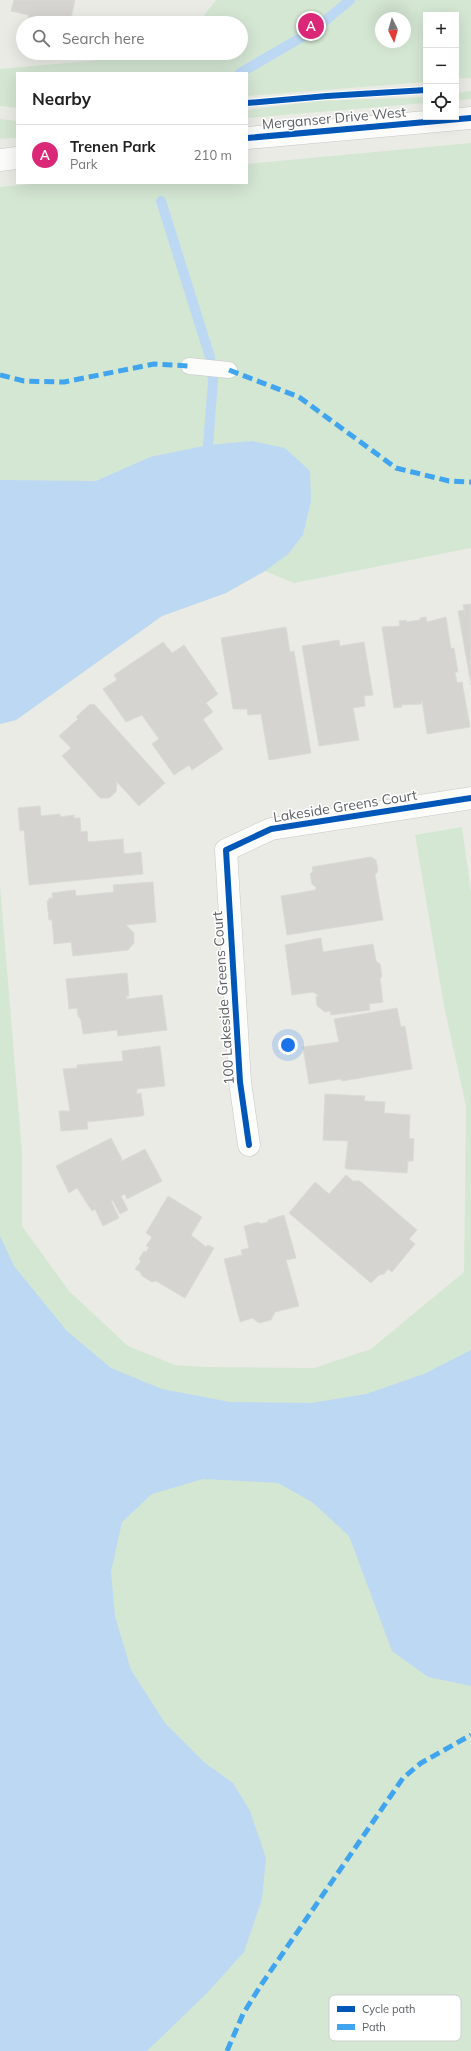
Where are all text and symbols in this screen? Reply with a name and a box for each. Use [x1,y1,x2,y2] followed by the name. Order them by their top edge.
[298,11,324,41] pin: A
[375,12,411,48] north arrow
[423,12,459,120] map controls
[423,12,459,48] button: +
[16,16,248,60] search box
[30,27,52,49] icon: search
[62,29,144,48] text: Search here
[423,48,459,84] button: −
[423,84,459,120] button: locate
[32,88,91,109] text: Nearby
[261,103,407,133] street label: Merganser Drive West
[70,137,156,156] text: Trenen Park
[40,147,50,163] text: A
[194,147,232,163] text: 210 m
[70,156,97,172] text: Park
[272,786,418,826] street label: Lakeside Greens Court
[208,910,238,1086] street label: 100 Lakeside Greens Court
[278,1035,298,1055] your location
[329,1995,461,2041] legend
[362,2002,415,2016] text: Cycle path
[362,2020,386,2034] text: Path

